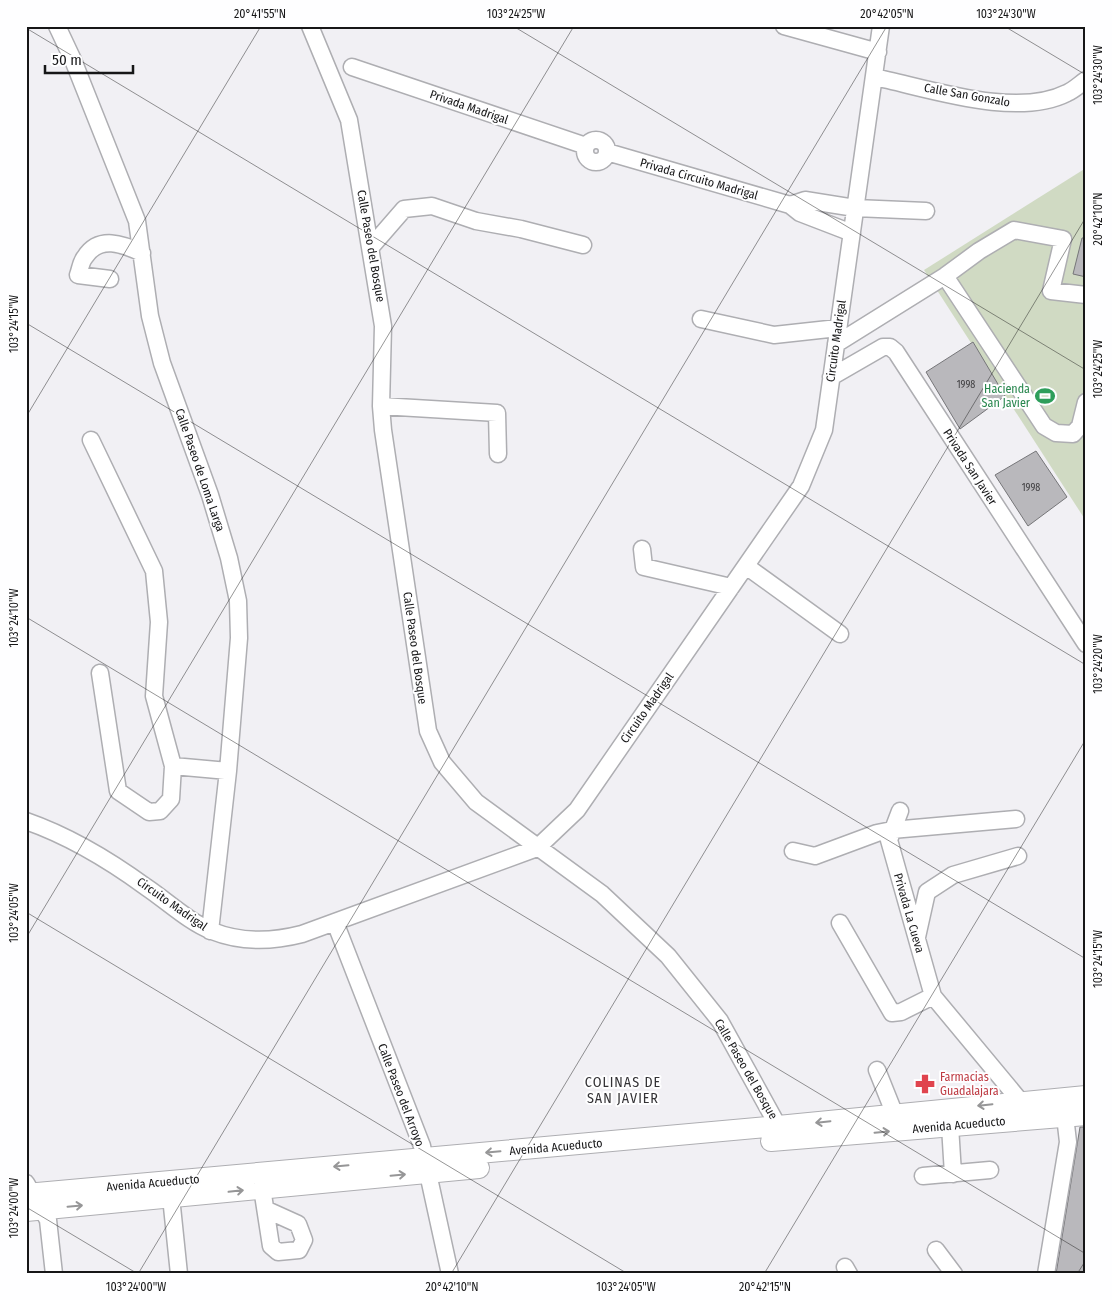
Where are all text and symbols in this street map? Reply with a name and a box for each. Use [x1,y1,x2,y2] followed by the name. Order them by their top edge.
[234,7,286,21] text: 20°41'55"N
[487,7,545,21] text: 103°24'25"W
[860,7,914,21] text: 20°42'05"N
[976,7,1036,21] text: 103°24'30"W
[45,42,132,74] scale bar
[1091,45,1105,105] text: 103°24'30"W
[52,51,82,69] text: 50 m
[923,81,1011,109] street label: Calle San Gonzalo
[428,87,510,127] street label: Privada Madrigal
[638,155,760,203] street label: Privada Circuito Madrigal
[354,189,388,303] street label: Calle Paseo del Bosque
[1091,192,1105,246] text: 20°42'10"N
[7,295,21,353] text: 103°24'15"W
[823,299,849,383] street label: Circuito Madrigal
[1091,340,1105,398] text: 103°24'25"W
[957,379,975,391] house number: 1998
[982,382,1031,410] place label: Hacienda San Javier
[1034,385,1056,407] sports icon: Hacienda San Javier
[172,407,228,534] street label: Calle Paseo de Loma Larga
[940,426,1000,508] street label: Privada San Javier
[1022,482,1040,494] house number: 1998
[7,589,21,647] text: 103°24'10"W
[400,591,430,705] street label: Calle Paseo del Bosque
[1091,634,1105,694] text: 103°24'20"W
[618,670,676,746] street label: Circuito Madrigal
[891,871,927,955] street label: Privada La Cueva
[134,875,210,933] street label: Circuito Madrigal
[7,883,21,943] text: 103°24'05"W
[1091,930,1105,988] text: 103°24'15"W
[712,1016,780,1122] street label: Calle Paseo del Bosque
[375,1042,427,1148] street label: Calle Paseo del Arroyo
[940,1070,999,1098] place label: Farmacias Guadalajara
[914,1073,936,1095] pharmacy icon: Farmacias Guadalajara
[585,1074,661,1107] district label: COLINAS DE SAN JAVIER
[977,1101,993,1110] one-way arrow
[912,1114,1006,1136] street label: Avenida Acueducto
[816,1117,832,1127] one-way arrow
[873,1127,889,1136] one-way arrow
[509,1136,603,1158] street label: Avenida Acueducto
[485,1148,501,1157] one-way arrow
[333,1162,349,1171] one-way arrow
[390,1171,406,1180] one-way arrow
[106,1172,200,1194] street label: Avenida Acueducto
[7,1178,21,1238] text: 103°24'00"W
[228,1186,244,1195] one-way arrow
[66,1201,82,1211] one-way arrow
[106,1280,166,1294] text: 103°24'00"W
[425,1280,479,1294] text: 20°42'10"N
[596,1280,656,1294] text: 103°24'05"W
[739,1280,791,1294] text: 20°42'15"N

